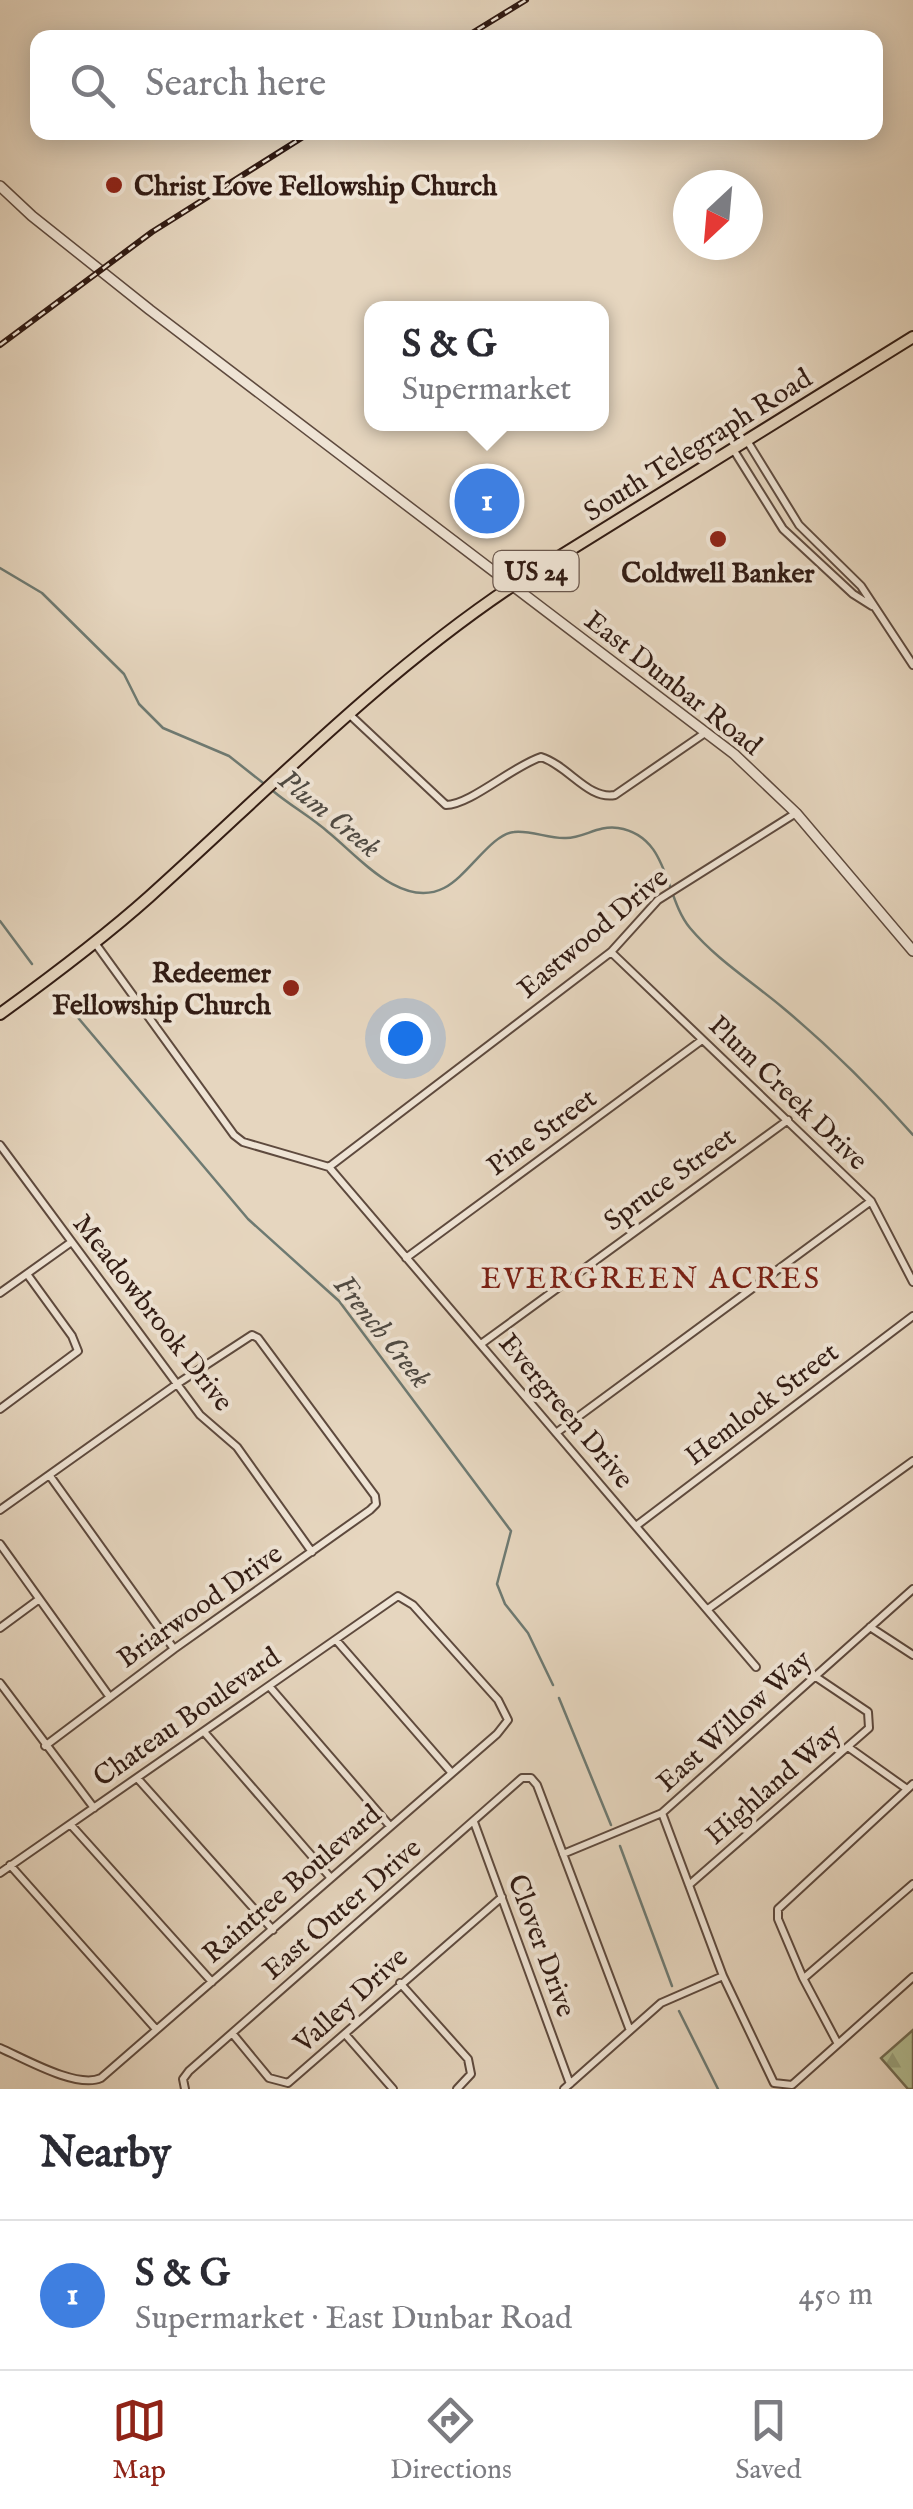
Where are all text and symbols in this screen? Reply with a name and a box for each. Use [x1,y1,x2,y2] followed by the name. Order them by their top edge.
[30,30,883,140] search box
[65,58,120,113] icon: search
[145,61,326,109] text: Search here
[134,170,498,205] place label: Christ Love Fellowship Church
[673,170,763,260] north arrow
[103,174,125,196] marker: Christ Love Fellowship Church
[364,301,609,431] popup
[402,322,497,370] text: S & G
[578,362,819,531] street label: South Telegraph Road
[402,370,571,411] text: Supermarket
[454,464,520,538] pin: 1
[707,528,729,550] marker: Coldwell Banker
[494,551,578,591] road number: US 24
[621,557,815,592] place label: Coldwell Banker
[577,604,768,764] street label: East Dunbar Road
[270,762,388,867] water label: Plum Creek
[511,861,676,1007] street label: Eastwood Drive
[52,957,272,1024] place label: Redeemer Fellowship Church
[280,977,302,999] marker: Redeemer Fellowship Church
[700,1009,874,1179] street label: Plum Creek Drive
[380,1013,431,1064] your location
[481,1081,604,1185] street label: Pine Street
[598,1120,744,1240] street label: Spruce Street
[64,1208,240,1419] street label: Meadowbrook Drive
[480,1261,822,1299] district label: EVERGREEN ACRES
[324,1268,439,1397] water label: French Creek
[490,1327,640,1497] street label: Evergreen Drive
[679,1336,847,1474] street label: Hemlock Street
[111,1537,290,1677] street label: Briarwood Drive
[87,1640,288,1796] street label: Chateau Boulevard
[650,1643,819,1801] street label: East Willow Way
[699,1716,849,1853] street label: Highland Way
[196,1798,389,1972] street label: Raintree Boulevard
[256,1831,429,1988] street label: East Outer Drive
[499,1870,583,2022] street label: Clover Drive
[287,1940,416,2062] street label: Valley Drive
[40,2128,171,2181] text: Nearby
[135,2251,230,2299] text: S & G
[67,2275,78,2316] text: 1
[799,2275,873,2316] text: 450 m
[135,2299,572,2340] text: Supermarket · East Dunbar Road
[112,2393,167,2488] tab: Map
[390,2393,512,2488] tab: Directions
[735,2393,801,2488] tab: Saved

